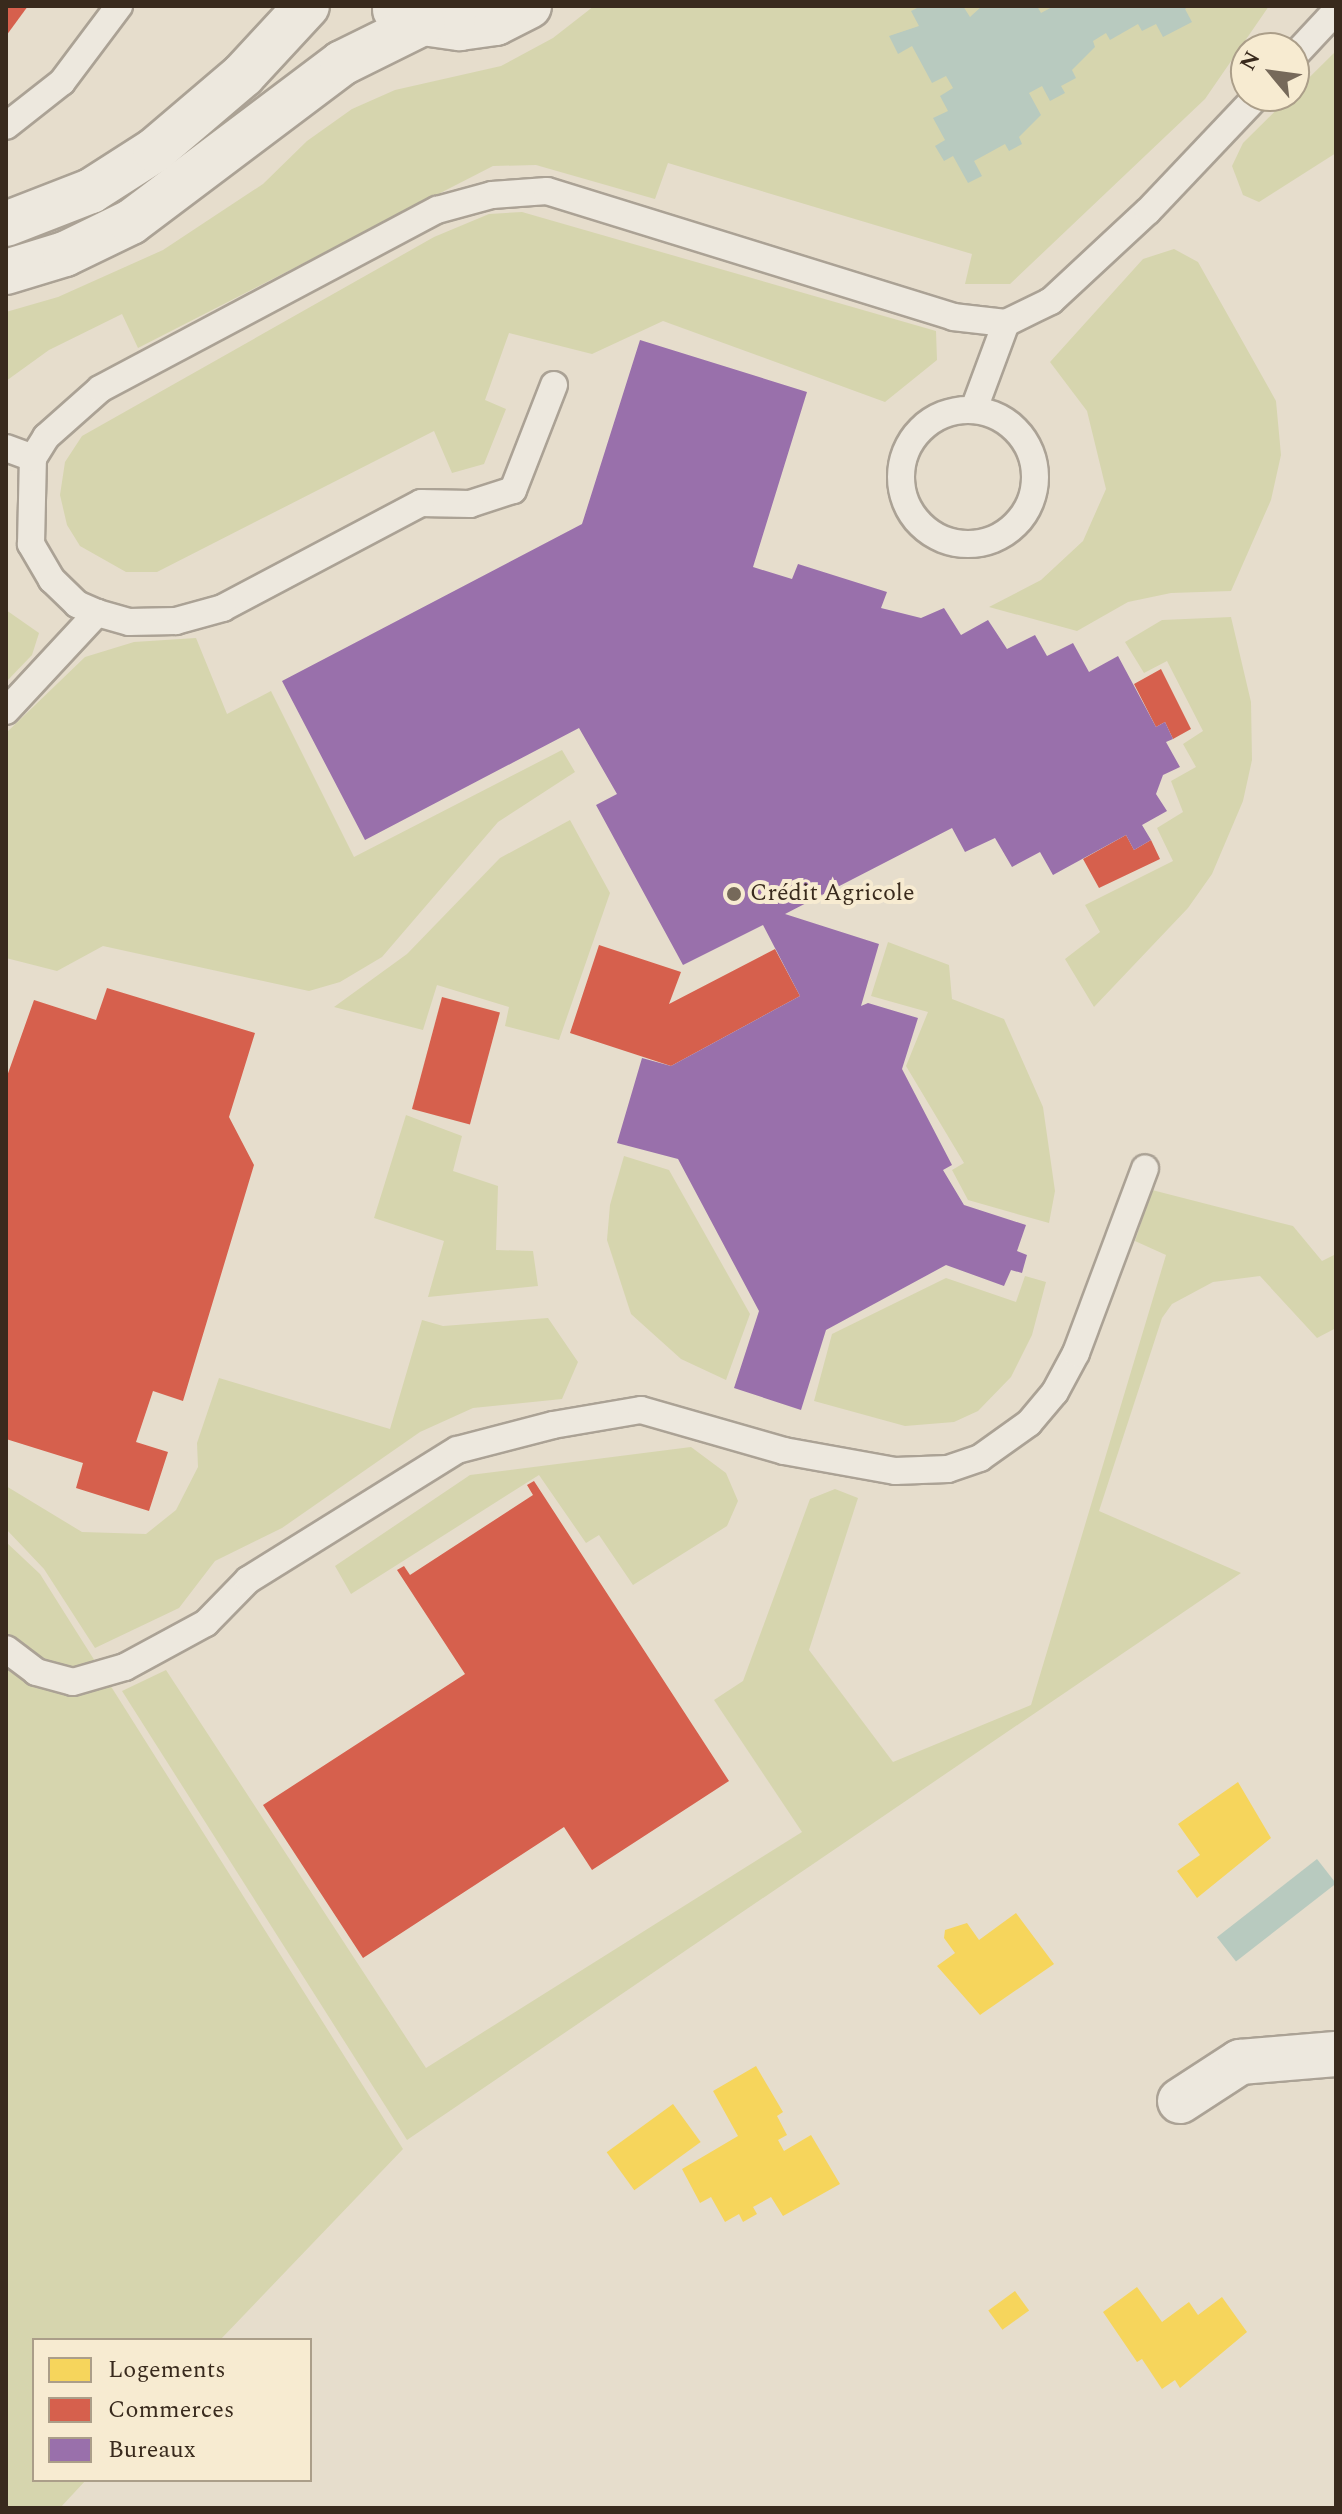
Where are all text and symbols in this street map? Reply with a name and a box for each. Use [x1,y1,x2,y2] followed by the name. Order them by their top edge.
[1230,32,1310,112] north arrow
[1232,45,1269,77] text: N
[750,880,915,908] place label: Crédit Agricole
[725,885,743,903] marker: Crédit Agricole
[32,2338,312,2482] legend
[108,2352,226,2388] text: Logements
[108,2392,234,2428] text: Commerces
[108,2432,196,2468] text: Bureaux

